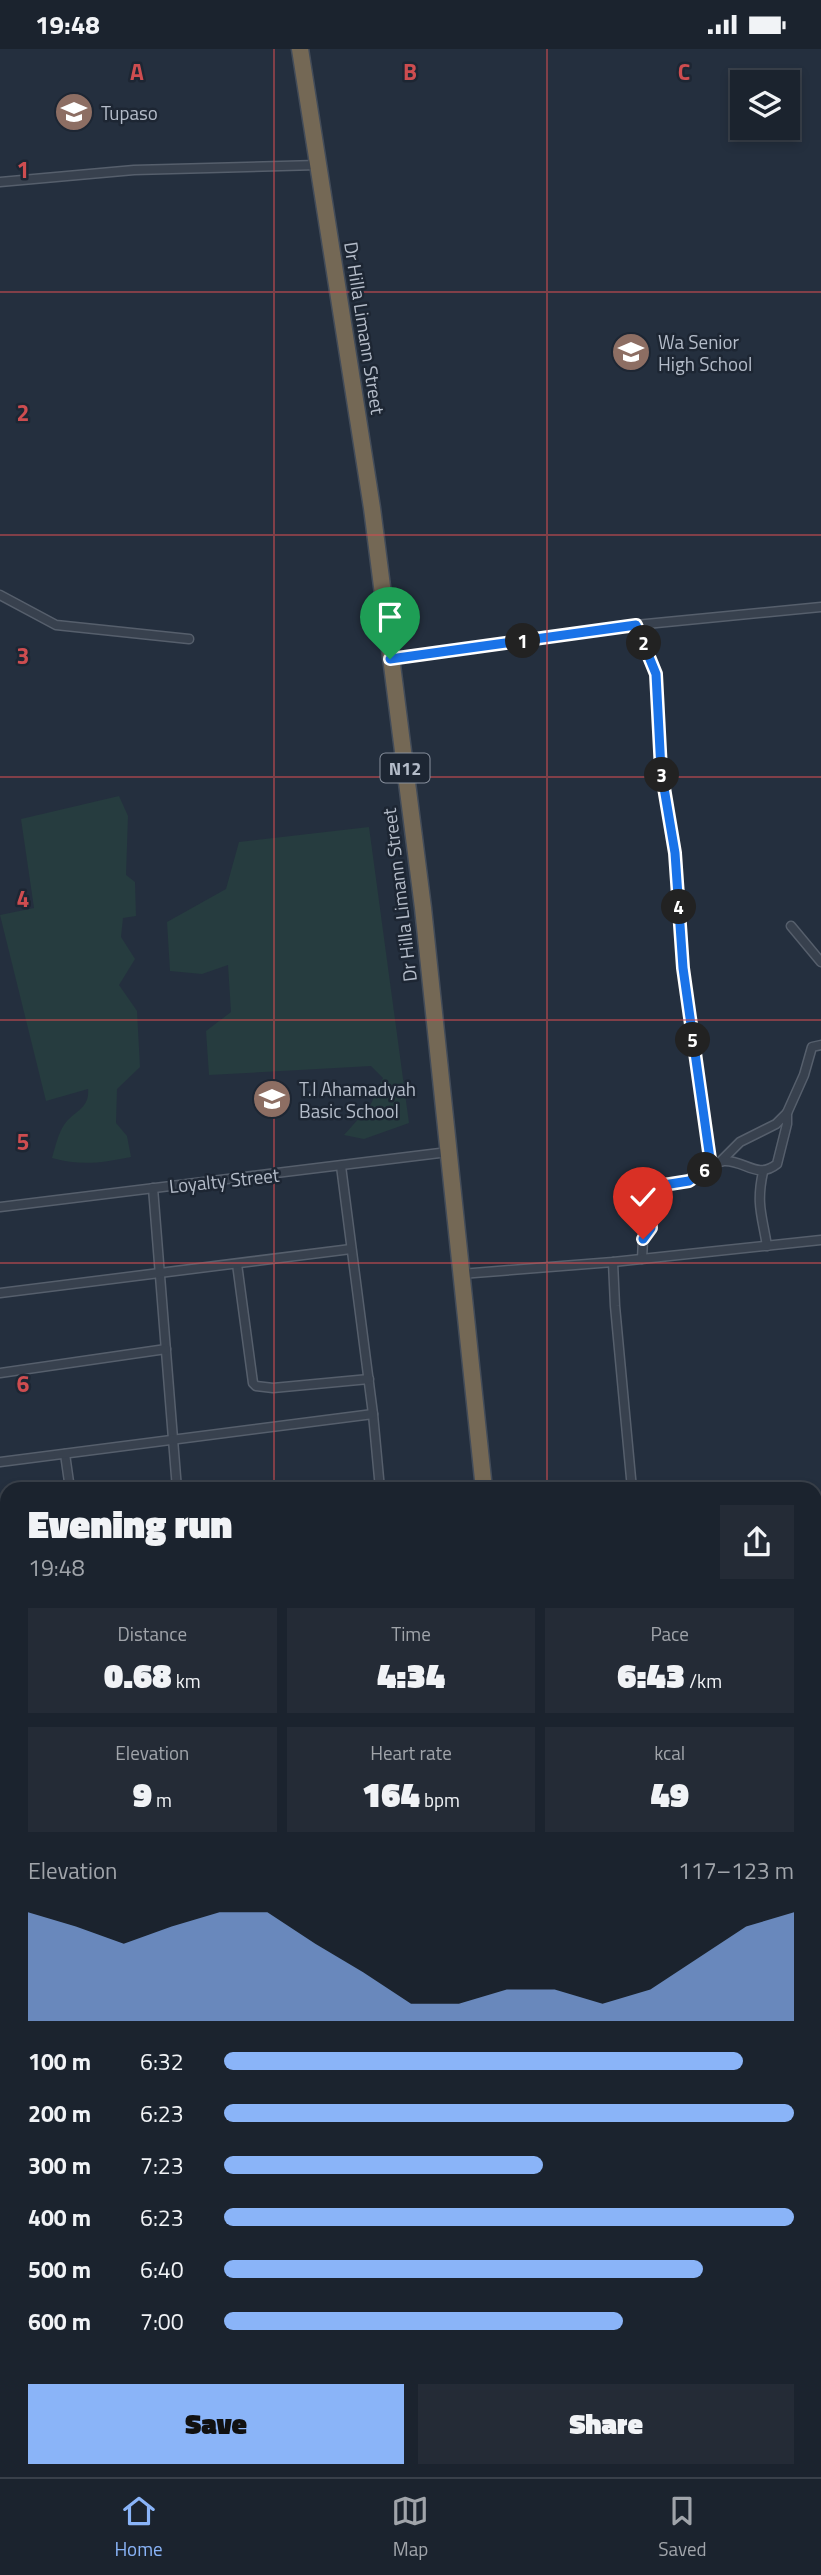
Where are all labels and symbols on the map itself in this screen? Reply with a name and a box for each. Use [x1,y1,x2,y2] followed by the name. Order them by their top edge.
[130,54,144,89] text: A
[403,54,417,89] text: B
[678,54,690,89] text: C
[53,91,95,133] school or university icon: Tupaso
[101,98,158,127] place label: Tupaso
[17,152,29,187] text: 1
[337,239,393,417] street label: Dr Hilla Limann Street
[658,327,752,378] place label: Wa Senior High School
[610,331,652,373] school or university icon: Wa Senior High School
[17,395,29,430] text: 2
[360,587,420,659] pin
[505,623,540,659] pin: 1
[626,625,662,661] pin: 2
[17,638,29,673] text: 3
[380,753,430,783] road number: N12
[644,757,680,793] pin: 3
[374,806,424,983] street label: Dr Hilla Limann Street
[17,881,29,916] text: 4
[662,889,696,925] pin: 4
[676,1023,710,1058] pin: 5
[299,1074,416,1125] place label: T.I Ahamadyah Basic School
[251,1078,293,1120] school or university icon: T.I Ahamadyah Basic School
[17,1124,29,1159] text: 5
[688,1153,722,1187] pin: 6
[167,1160,281,1200] street label: Loyalty Street
[613,1167,673,1239] pin
[17,1366,30,1401] text: 6

